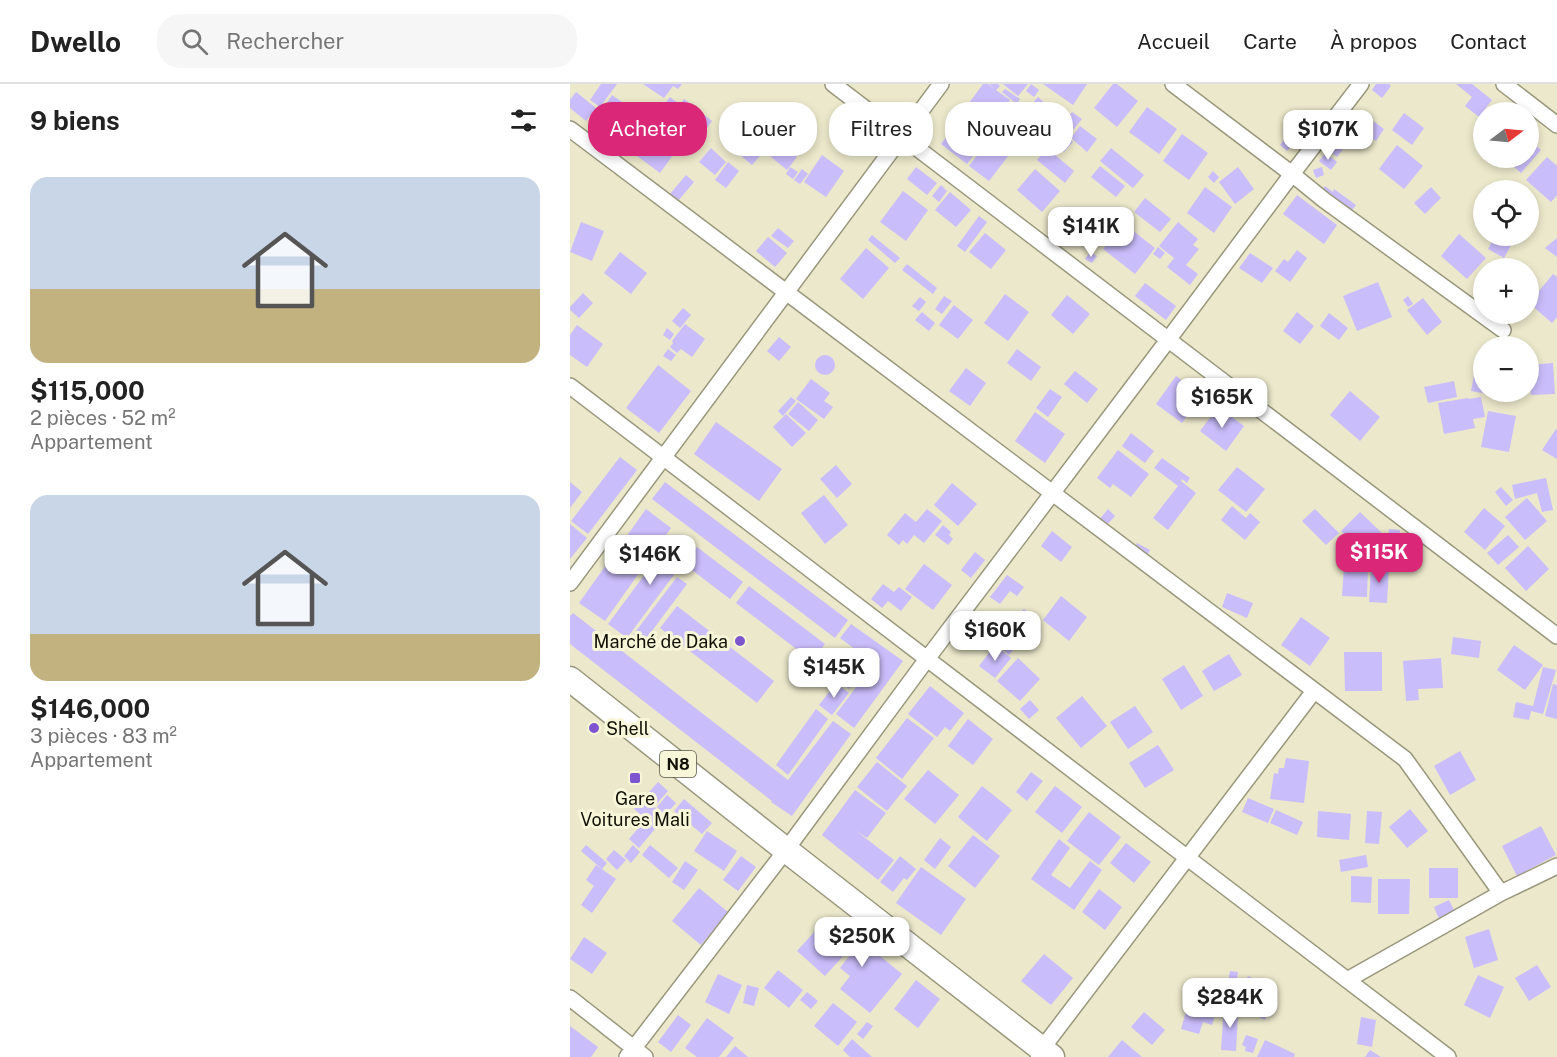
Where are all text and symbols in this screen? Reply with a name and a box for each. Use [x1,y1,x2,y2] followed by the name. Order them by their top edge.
[157,14,577,68] search box
[30,25,121,58] text: Dwello
[178,25,211,58] icon: search
[226,28,344,54] text: Rechercher
[1137,29,1210,54] text: Accueil
[1243,29,1297,54] text: Carte
[1330,29,1417,54] text: À propos
[1450,29,1527,54] text: Contact
[588,102,707,156] chip: Acheter
[719,102,817,156] chip: Louer
[829,102,933,156] chip: Filtres
[945,102,1073,156] chip: Nouveau
[1473,102,1539,168] north arrow
[1473,102,1539,402] map controls
[507,104,540,137] icon: filters
[30,105,120,136] text: 9 biens
[1286,110,1370,161] pin: $107K
[1297,117,1359,141] text: $107K
[1473,180,1539,246] button: locate
[1049,207,1133,258] pin: $141K
[1062,214,1120,238] text: $141K
[231,216,339,324] icon: home
[1473,258,1539,324] button: +
[1473,336,1539,402] button: −
[30,375,145,406] text: $115,000
[1180,378,1264,429] pin: $165K
[1190,385,1254,409] text: $165K
[30,406,176,430] text: 2 pièces · 52 m²
[30,430,153,454] text: Appartement
[1337,533,1421,584] pin: $115K
[231,534,339,642] icon: home
[608,535,692,586] pin: $146K
[1350,540,1408,564] text: $115K
[619,542,681,566] text: $146K
[953,611,1037,662] pin: $160K
[964,618,1026,642] text: $160K
[594,631,728,652] place label: Marché de Daka
[733,634,747,648] marker: Marché de Daka
[792,648,876,699] pin: $145K
[803,655,865,679] text: $145K
[30,693,150,724] text: $146,000
[606,718,649,739] place label: Shell
[587,721,601,735] marker: Shell
[30,724,177,748] text: 3 pièces · 83 m²
[30,748,153,772] text: Appartement
[660,751,696,777] road number: N8
[628,771,642,785] marker: Gare Voitures Mali
[580,788,690,830] place label: Gare Voitures Mali
[820,917,904,968] pin: $250K
[828,924,896,948] text: $250K
[1188,978,1272,1029] pin: $284K
[1196,985,1264,1009] text: $284K

